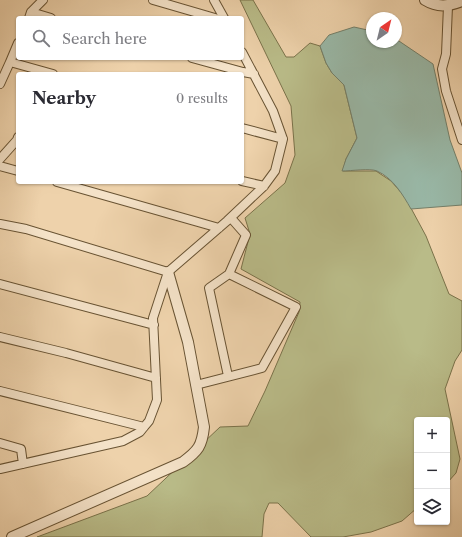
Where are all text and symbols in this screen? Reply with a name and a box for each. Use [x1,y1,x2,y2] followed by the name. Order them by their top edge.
[366,12,402,48] north arrow
[16,16,244,60] search box
[30,27,52,49] icon: search
[62,29,147,48] text: Search here
[32,88,96,108] text: Nearby
[176,90,228,106] text: 0 results
[414,417,450,525] map controls
[414,417,450,453] button: +
[414,453,450,489] button: −
[414,489,450,525] button: layers

